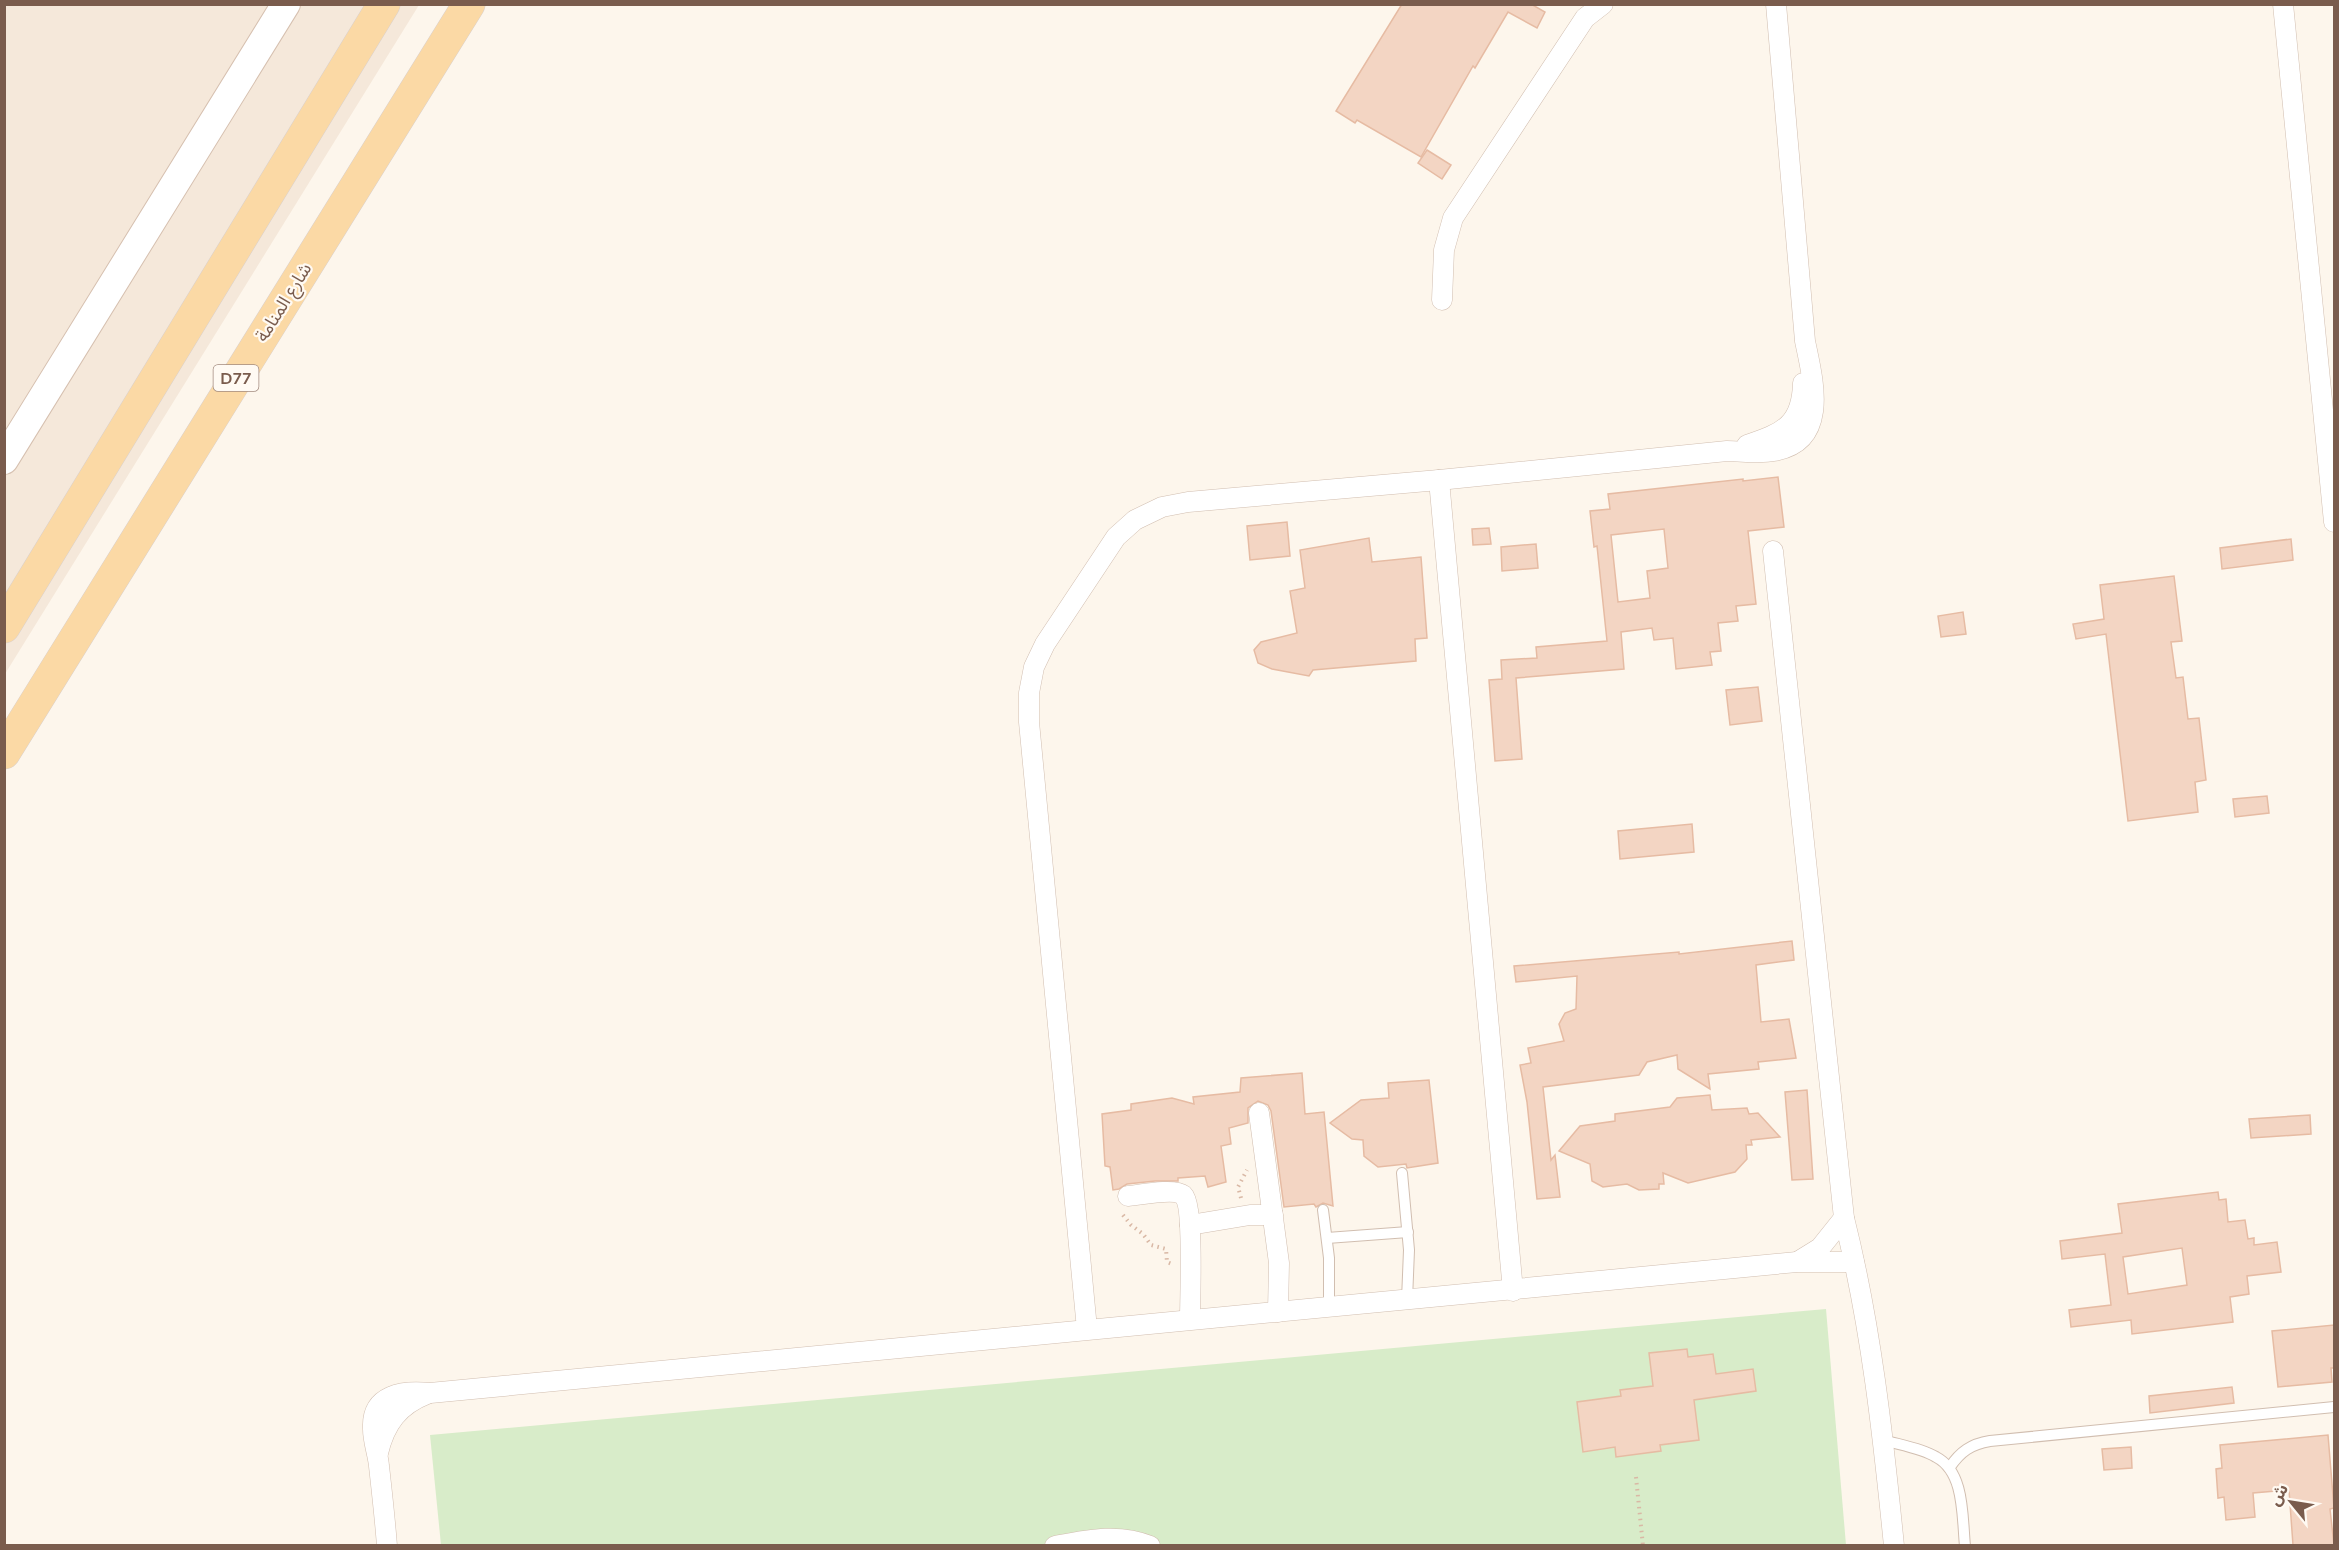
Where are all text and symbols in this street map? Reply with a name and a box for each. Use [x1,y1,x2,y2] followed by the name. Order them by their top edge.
[250,258,319,347] street label: شارع المنامة
[214,365,258,391] road number: D77
[2261,1472,2321,1532] north arrow
[2264,1480,2292,1509] text: ش

